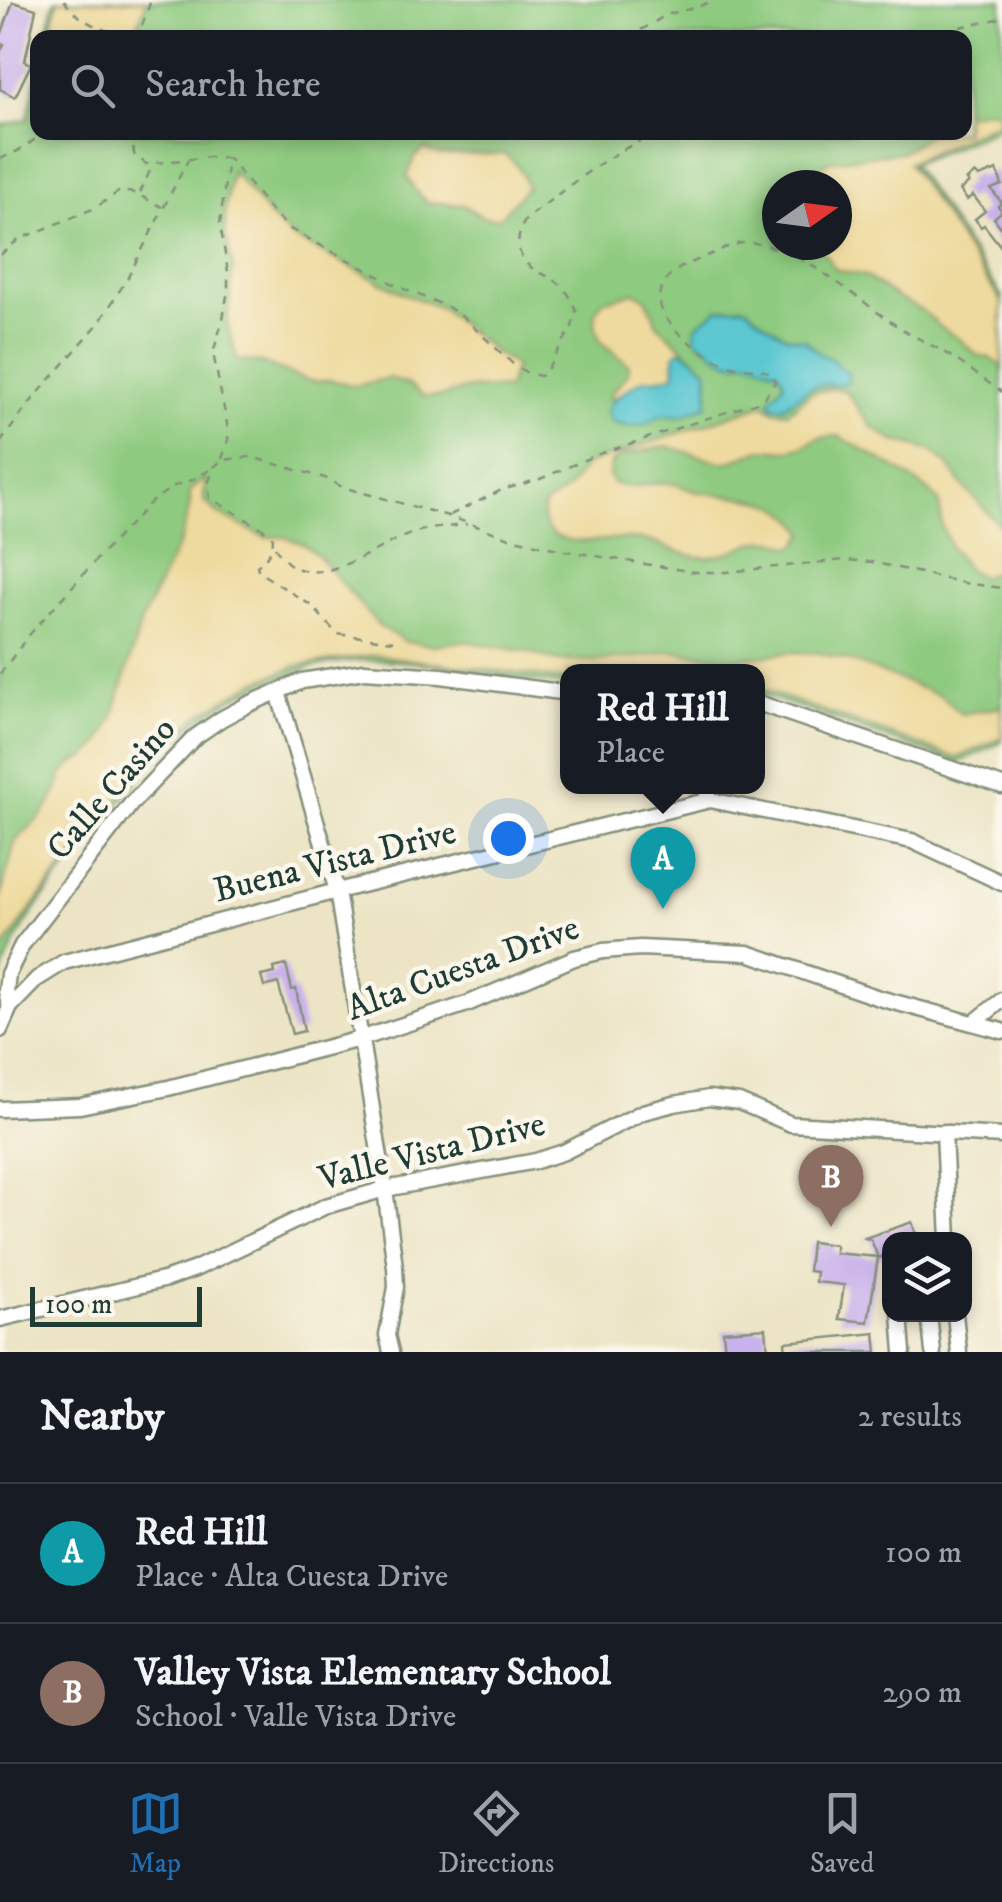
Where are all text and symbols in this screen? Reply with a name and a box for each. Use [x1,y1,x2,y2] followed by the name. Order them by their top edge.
[30,30,972,140] search box
[65,58,120,113] icon: search
[145,61,321,109] text: Search here
[762,170,852,260] north arrow
[560,664,765,794] popup
[596,685,729,733] text: Red Hill
[38,708,186,870] street label: Calle Casino
[596,733,665,773] text: Place
[209,811,461,913] street label: Buena Vista Drive
[483,813,534,864] your location
[630,826,696,909] pin: A
[341,907,585,1031] street label: Alta Cuesta Drive
[313,1103,550,1202] street label: Valle Vista Drive
[798,1144,864,1227] pin: B
[882,1232,972,1322] map controls
[882,1232,972,1322] button: layers
[30,1282,202,1326] scale bar
[45,1287,112,1322] text: 100 m
[40,1391,164,1443] text: Nearby
[858,1397,962,1437] text: 2 results
[135,1509,267,1557] text: Red Hill
[62,1533,83,1573] text: A
[885,1533,962,1573] text: 100 m
[135,1557,448,1597] text: Place · Alta Cuesta Drive
[135,1649,611,1697] text: Valley Vista Elementary School
[62,1673,83,1713] text: B
[882,1673,962,1713] text: 290 m
[135,1697,456,1737] text: School · Valle Vista Drive
[128,1786,183,1881] tab: Map
[438,1786,554,1881] tab: Directions
[810,1786,874,1881] tab: Saved

